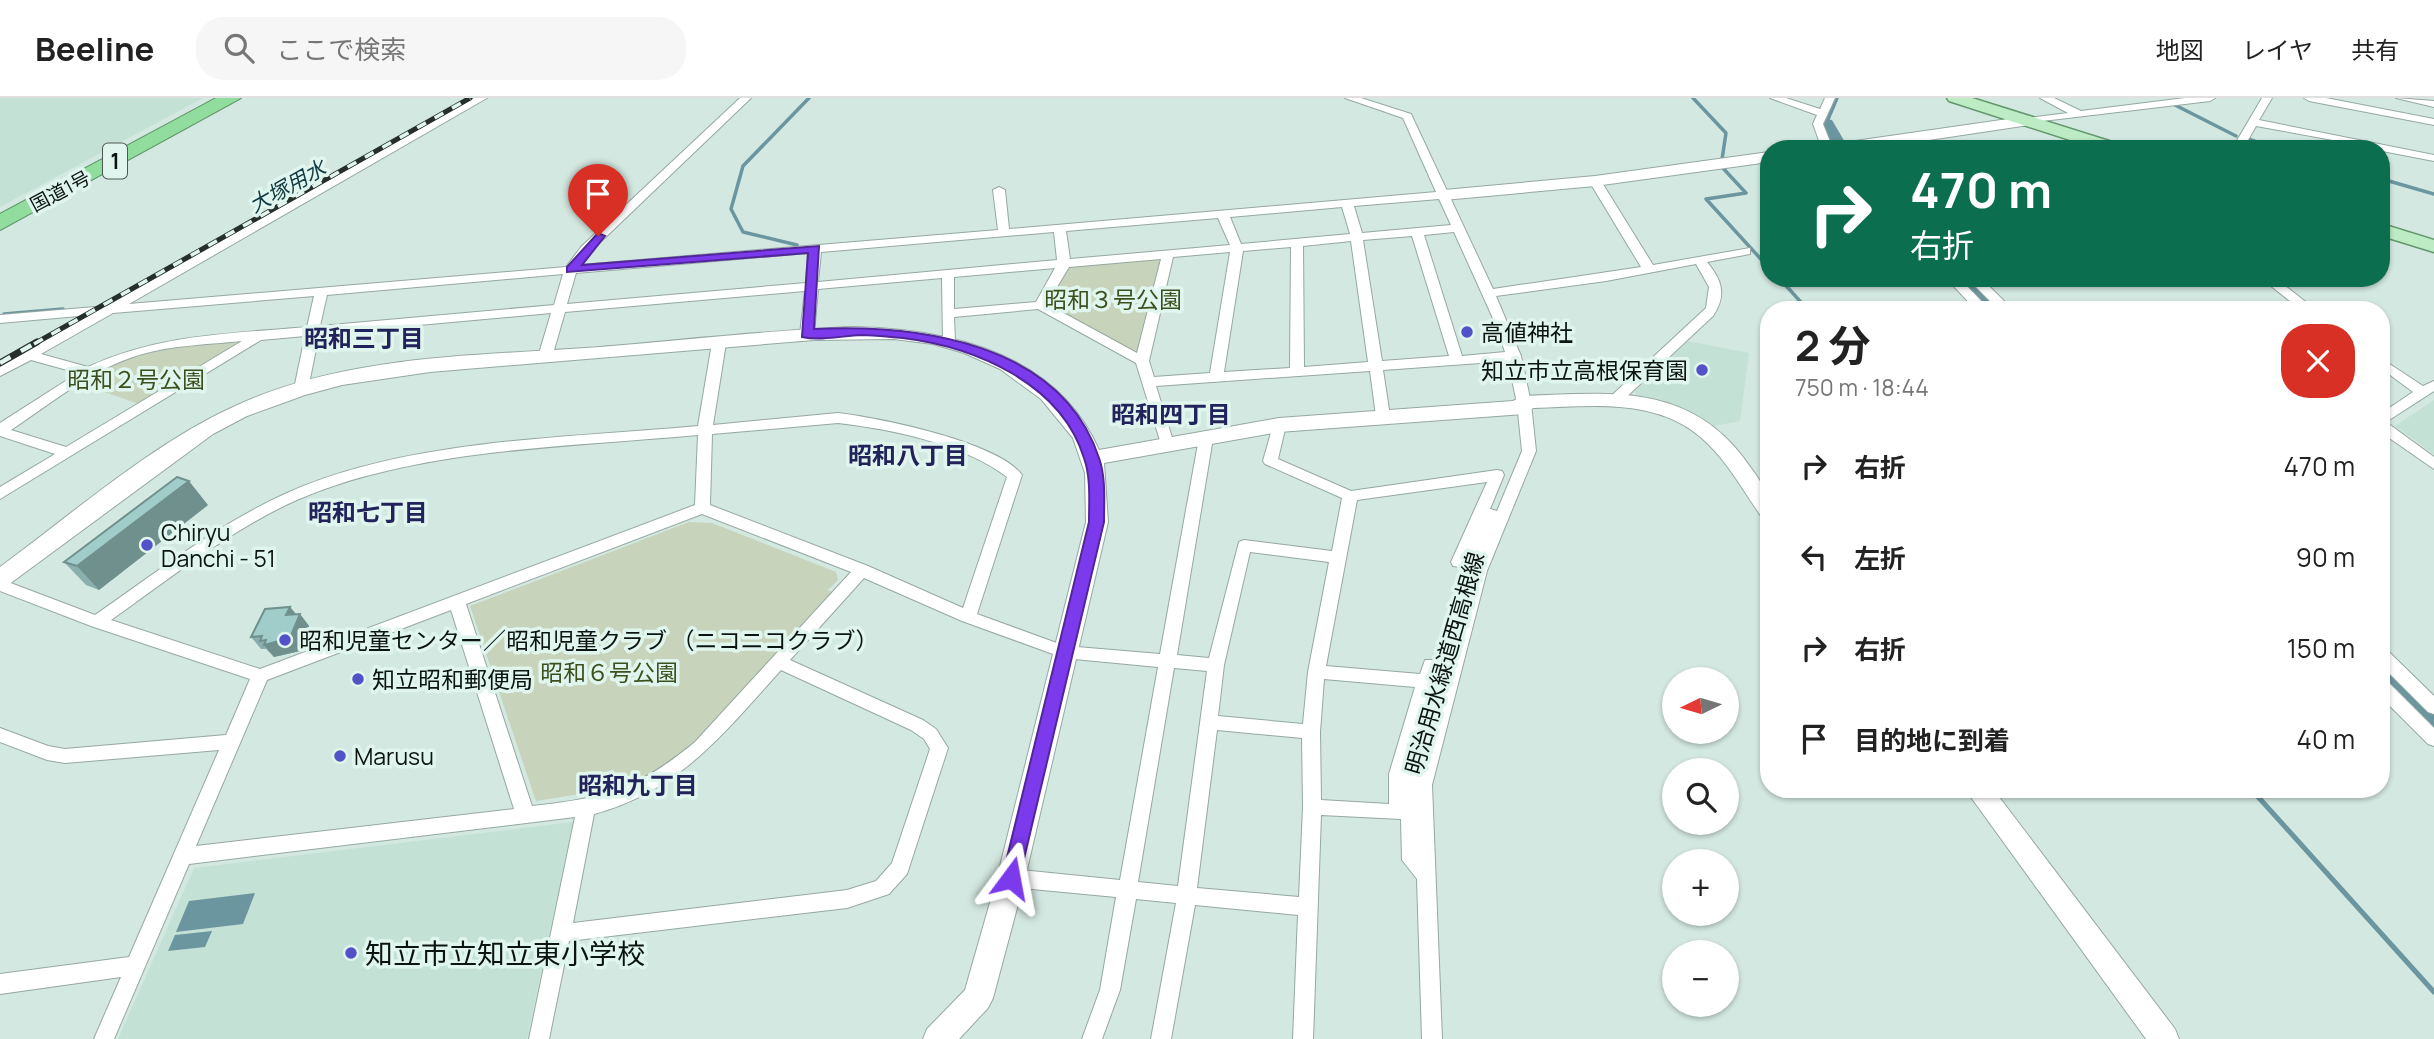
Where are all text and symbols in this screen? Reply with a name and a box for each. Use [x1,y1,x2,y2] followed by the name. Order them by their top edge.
[196,17,686,80] search box
[35,26,154,71] text: Beeline
[220,29,258,67] icon: search
[276,31,406,67] text: ここで検索
[2156,33,2204,66] text: 地図
[2242,33,2313,66] text: レイヤ
[2351,33,2399,66] text: 共有
[103,144,127,178] road number: 1
[243,152,332,219] water label: 大塚用水
[1910,156,2052,223] text: 470 m
[25,164,95,218] street label: 国道1号
[568,164,628,236] pin
[1795,168,1886,259] icon: right
[579,175,617,213] icon: arrive
[1910,223,1974,267] text: 右折
[1044,283,1182,315] park label: 昭和３号公園
[1481,316,1573,348] place label: 高値神社
[1795,316,1870,374] text: 2 分
[304,321,424,354] district label: 昭和三丁目
[1459,324,1475,340] marker: 高値神社
[2281,324,2355,398] button: close
[1481,354,1688,386] place label: 知立市立高根保育園
[1694,362,1710,378] marker: 知立市立高根保育園
[67,363,205,395] park label: 昭和２号公園
[1795,371,1929,403] text: 750 m · 18:44
[1111,397,1231,430] district label: 昭和四丁目
[848,438,968,471] district label: 昭和八丁目
[1795,447,1833,485] icon: right
[2284,448,2355,484] text: 470 m
[1854,449,1906,485] text: 右折
[308,495,428,528] district label: 昭和七丁目
[161,516,276,574] place label: Chiryu Danchi - 51
[139,537,155,553] marker: Chiryu Danchi - 51
[1795,538,1833,576] icon: left
[2296,539,2355,575] text: 90 m
[1854,540,1906,576] text: 左折
[1397,548,1491,778] street label: 明治用水緑道西高根線
[299,624,879,656] place label: 昭和児童センター／昭和児童クラブ （ニコニコクラブ）
[1795,629,1833,667] icon: right
[2287,630,2355,666] text: 150 m
[1854,631,1906,667] text: 右折
[277,632,293,648] marker: 昭和児童センター／昭和児童クラブ （ニコニコクラブ）
[540,656,678,688] park label: 昭和６号公園
[372,663,533,695] place label: 知立昭和郵便局
[1662,667,1740,744] north arrow
[1662,667,1739,1017] map controls
[350,671,366,687] marker: 知立昭和郵便局
[1795,720,1833,758] icon: arrive
[2297,721,2355,757] text: 40 m
[1854,722,2010,758] text: 目的地に到着
[354,740,434,772] place label: Marusu
[332,748,348,764] marker: Marusu
[1662,758,1739,835] button: search
[578,768,698,801] district label: 昭和九丁目
[974,841,1048,915] position arrow
[1662,849,1739,926] button: +
[365,934,645,972] place label: 知立市立知立東小学校
[1662,940,1739,1017] button: −
[343,945,359,961] marker: 知立市立知立東小学校

